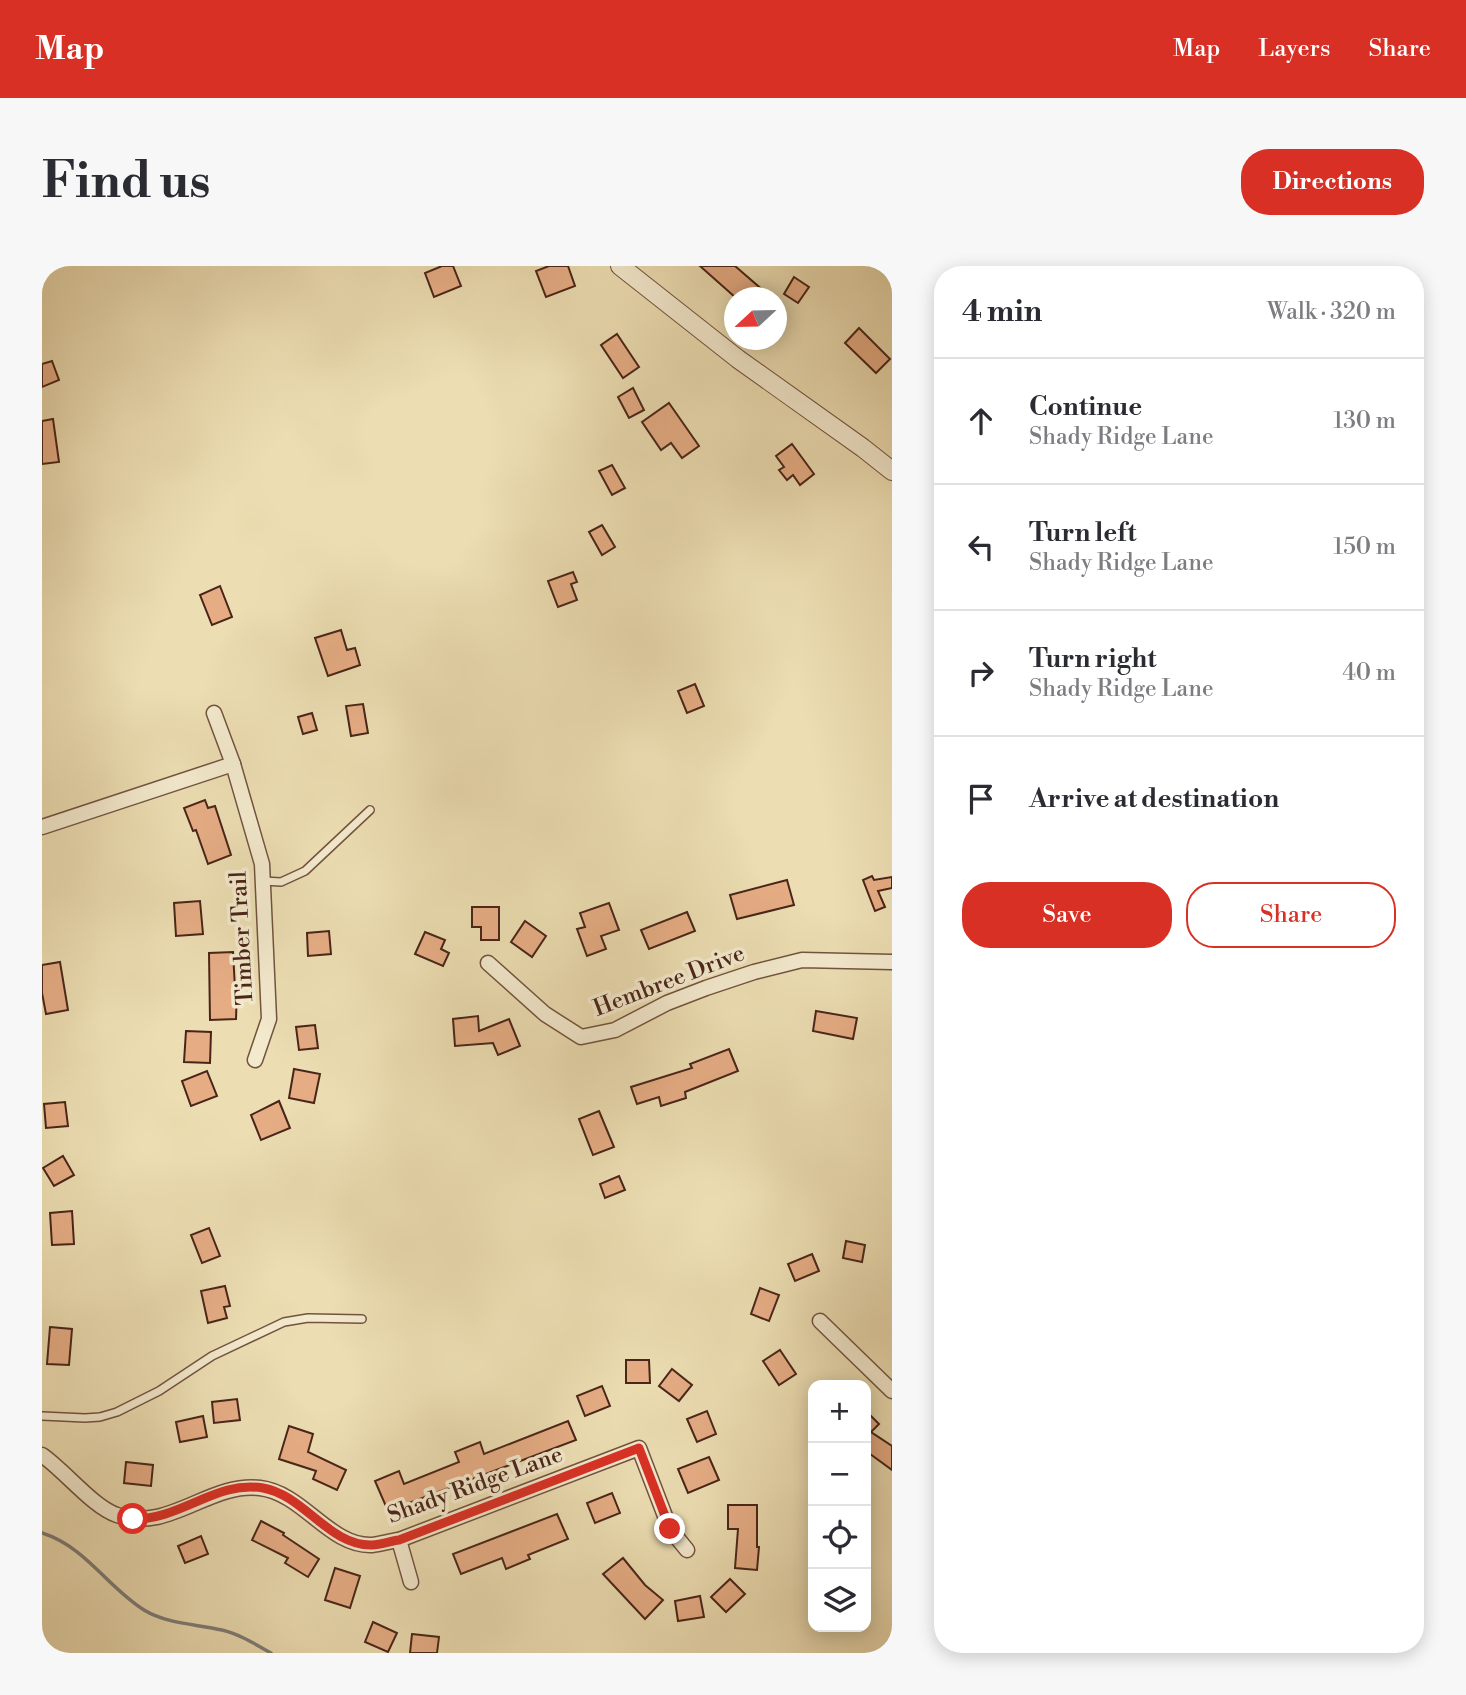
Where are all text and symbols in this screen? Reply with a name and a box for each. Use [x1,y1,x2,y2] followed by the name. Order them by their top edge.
[35,29,104,70] text: Map
[1173,34,1220,64] text: Map
[1258,34,1330,64] text: Layers
[1368,34,1431,64] text: Share
[1241,149,1424,215] button: Directions
[42,152,211,213] text: Find us
[724,287,787,350] north arrow
[962,293,1042,331] text: 4 min
[1267,298,1396,326] text: Walk · 320 m
[1029,391,1142,423] text: Continue
[962,402,1000,440] icon: ahead
[1333,407,1396,435] text: 130 m
[1029,423,1214,451] text: Shady Ridge Lane
[1029,517,1137,549] text: Turn left
[962,528,1000,566] icon: left
[1333,533,1396,561] text: 150 m
[1029,549,1214,577] text: Shady Ridge Lane
[1029,643,1157,675] text: Turn right
[962,654,1000,692] icon: right
[1342,659,1396,687] text: 40 m
[1029,675,1214,703] text: Shady Ridge Lane
[962,780,1000,818] icon: arrive
[1029,783,1279,815] text: Arrive at destination
[224,870,259,1006] street label: Timber Trail
[962,882,1172,948] button: Save
[1186,882,1396,948] button: Share
[589,939,749,1023] street label: Hembree Drive
[808,1380,871,1632] map controls
[808,1380,871,1443] button: +
[384,1440,566,1530] street label: Shady Ridge Lane
[808,1443,871,1506] button: −
[117,1503,148,1534] route start
[808,1506,871,1569] button: locate
[654,1513,685,1544] route end
[808,1569,871,1632] button: layers

